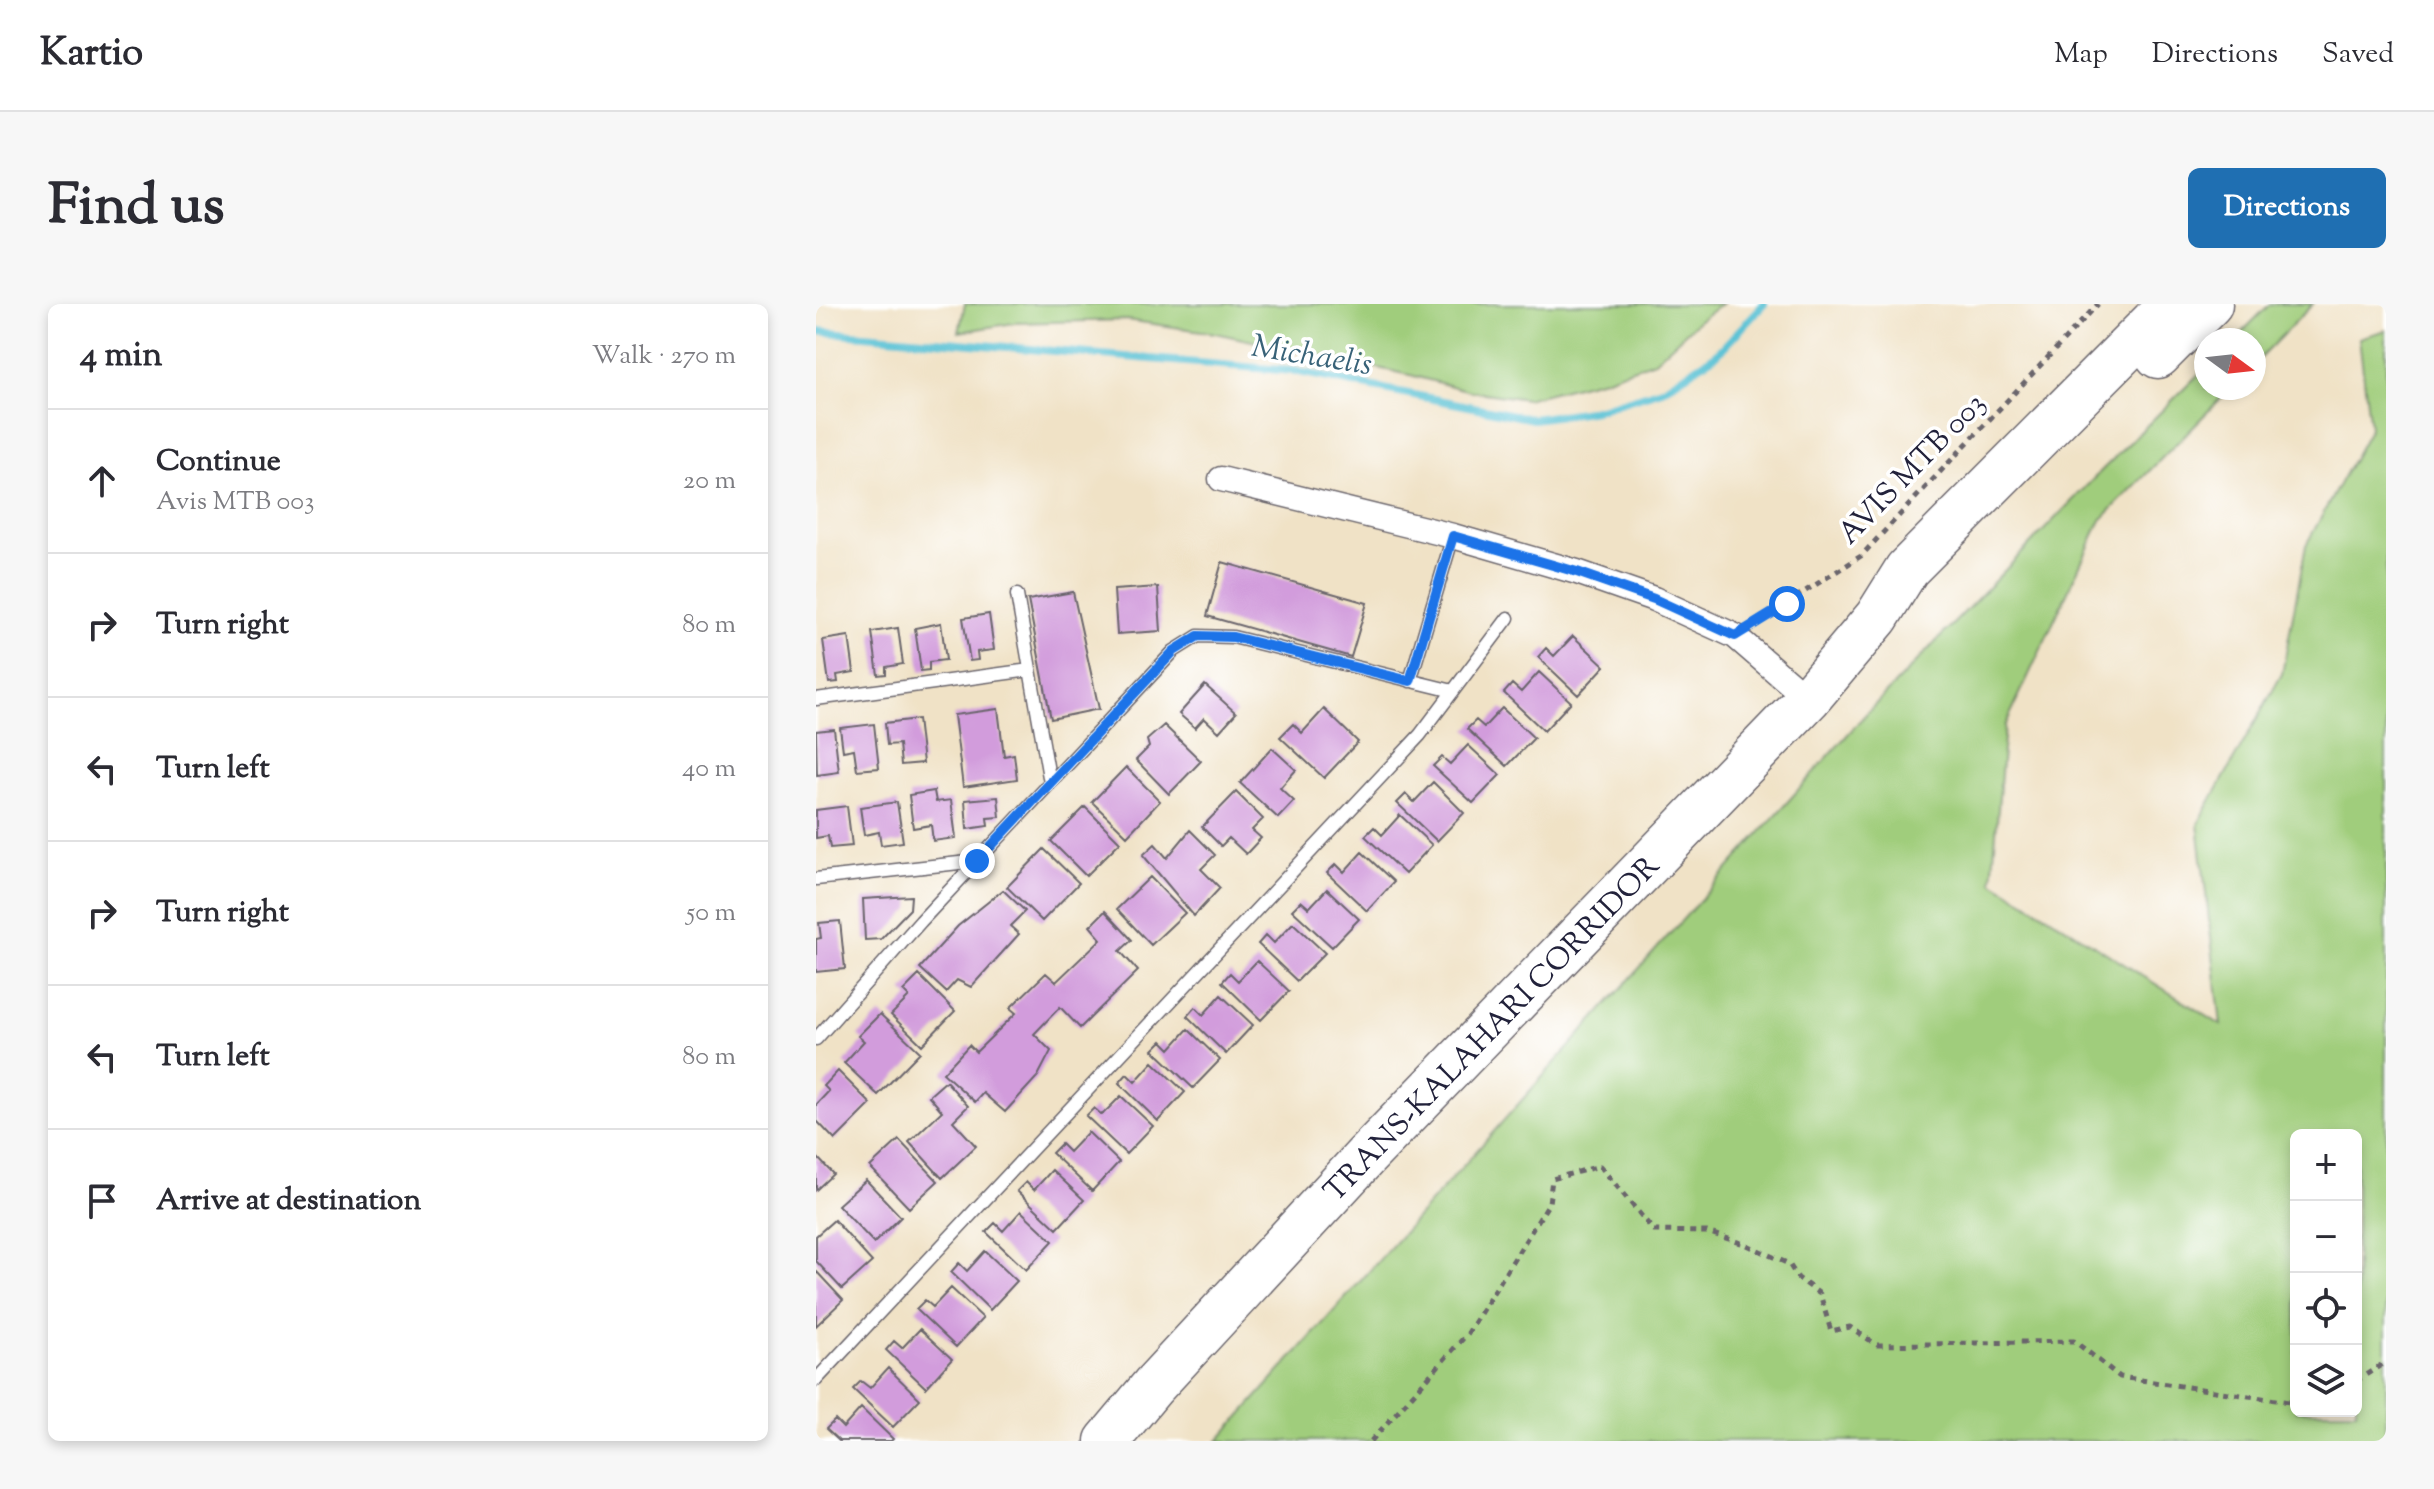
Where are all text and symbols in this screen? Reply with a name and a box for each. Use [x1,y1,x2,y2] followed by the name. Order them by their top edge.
[40,28,143,82] text: Kartio
[2054,35,2108,75] text: Map
[2152,35,2278,75] text: Directions
[2322,35,2394,75] text: Saved
[48,168,224,249] text: Find us
[2188,168,2386,248] button: Directions
[1248,325,1375,389] water label: Michaelis
[2194,328,2266,400] north arrow
[80,332,162,381] text: 4 min
[592,338,736,375] text: Walk · 270 m
[1829,384,1996,555] street label: AVIS MTB 003
[156,441,281,484] text: Continue
[80,459,124,503] icon: ahead
[683,463,736,500] text: 20 m
[156,484,315,521] text: Avis MTB 003
[1769,586,1805,622] route start
[80,603,124,647] icon: right
[156,604,289,647] text: Turn right
[682,607,736,644] text: 80 m
[80,747,124,791] icon: left
[156,748,270,791] text: Turn left
[682,751,736,788] text: 40 m
[959,843,995,879] route end
[1315,847,1671,1213] street label: TRANS-KALAHARI CORRIDOR
[80,891,124,935] icon: right
[156,892,289,935] text: Turn right
[686,895,736,932] text: 50 m
[80,1035,124,1079] icon: left
[156,1036,270,1079] text: Turn left
[682,1039,736,1076] text: 80 m
[2290,1129,2362,1417] map controls
[2290,1129,2362,1201] button: +
[80,1179,124,1223] icon: arrive
[156,1180,421,1223] text: Arrive at destination
[2290,1201,2362,1273] button: −
[2290,1273,2362,1345] button: locate
[2290,1345,2362,1417] button: layers

